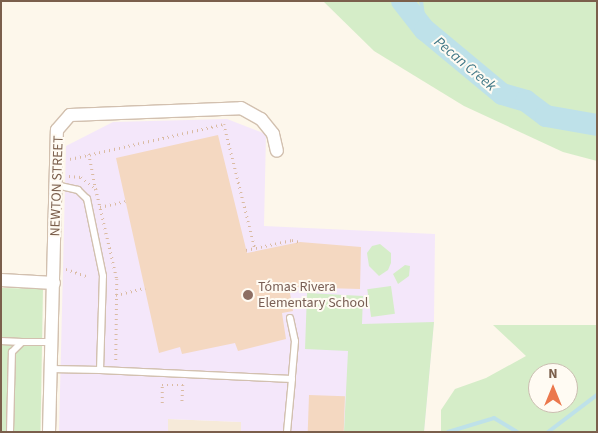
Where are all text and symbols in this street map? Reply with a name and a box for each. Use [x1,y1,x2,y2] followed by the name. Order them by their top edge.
[430,33,500,95] water label: Pecan Creek
[47,135,67,237] street label: NEWTON STREET
[258,279,368,312] place label: Tómas Rivera Elementary School
[242,289,254,301] marker: Tómas Rivera Elementary School
[528,363,578,413] north arrow
[548,364,558,384] text: N

